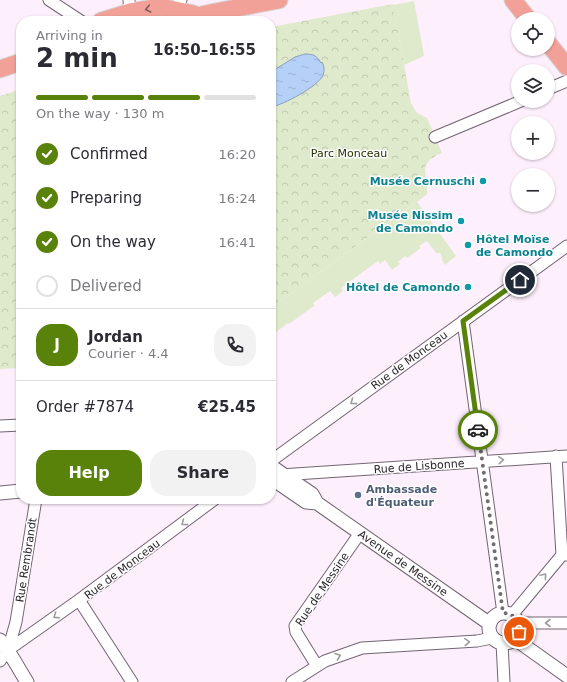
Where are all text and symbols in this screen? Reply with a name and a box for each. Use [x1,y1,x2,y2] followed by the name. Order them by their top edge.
[145,4,152,12] one-way arrow
[511,12,555,212] map controls
[511,12,555,56] button: locate
[36,28,103,43] text: Arriving in
[153,41,256,59] text: 16:50–16:55
[36,43,118,73] text: 2 min
[511,64,555,108] button: layers
[36,106,164,121] text: On the way · 130 m
[511,116,555,160] button: +
[36,143,58,165] icon: check
[70,145,148,163] text: Confirmed
[219,147,256,162] text: 16:20
[311,147,387,160] park label: Parc Monceau
[511,168,555,212] button: −
[370,175,475,188] place label: Musée Cernuschi
[478,176,488,186] marker: Musée Cernuschi
[36,187,58,209] icon: check
[70,189,142,207] text: Preparing
[219,191,256,206] text: 16:24
[368,209,453,235] place label: Musée Nissim de Camondo
[456,216,466,226] marker: Musée Nissim de Camondo
[36,231,58,253] icon: check
[70,233,156,251] text: On the way
[476,233,553,259] place label: Hôtel Moïse de Camondo
[219,235,256,250] text: 16:41
[463,240,473,250] marker: Hôtel Moïse de Camondo
[503,263,537,297] pin
[509,269,531,291] icon: home
[70,277,142,295] text: Delivered
[346,281,460,294] place label: Hôtel de Camondo
[463,282,473,292] marker: Hôtel de Camondo
[214,324,256,366] button: phone
[88,328,143,346] text: Jordan
[369,328,450,393] street label: Rue de Monceau
[54,336,60,354] text: J
[88,346,169,361] text: Courier · 4.4
[350,397,357,404] one-way arrow
[36,398,134,416] text: Order #7874
[198,398,256,416] text: €25.45
[458,410,498,450] courier
[467,419,489,441] icon: car
[36,450,142,496] button: Help
[150,450,256,496] button: Share
[498,456,504,465] one-way arrow
[373,457,465,476] street label: Rue de Lisbonne
[366,483,437,509] place label: Ambassade d'Équateur
[353,490,363,500] marker: Ambassade d'Équateur
[13,516,40,603] street label: Rue Rembrandt
[181,518,188,525] one-way arrow
[356,528,450,599] street label: Avenue de Messine
[82,537,163,602] street label: Rue de Monceau
[293,550,352,629] street label: Rue de Messine
[539,574,546,581] one-way arrow
[54,611,61,618] one-way arrow
[502,615,536,649] pin
[545,619,551,627] one-way arrow
[508,621,530,643] icon: bag
[464,637,470,646] one-way arrow
[335,653,342,661] one-way arrow

